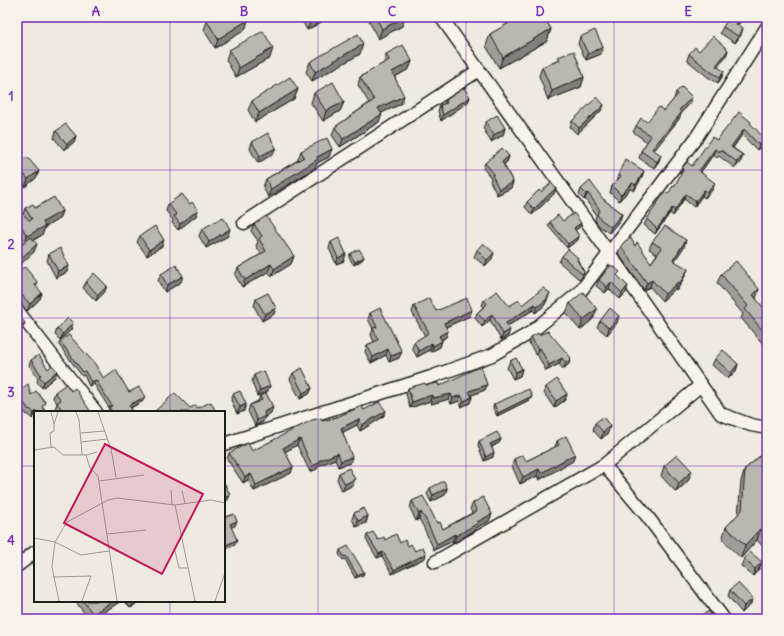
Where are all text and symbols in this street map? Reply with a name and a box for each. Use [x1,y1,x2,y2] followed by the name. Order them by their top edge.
[92,3,101,20] text: A
[240,3,249,20] text: B
[388,3,397,20] text: C
[535,3,545,20] text: D
[684,3,692,20] text: E
[8,88,14,105] text: 1
[7,236,15,253] text: 2
[7,384,15,401] text: 3
[34,411,225,602] inset map
[7,532,15,549] text: 4

